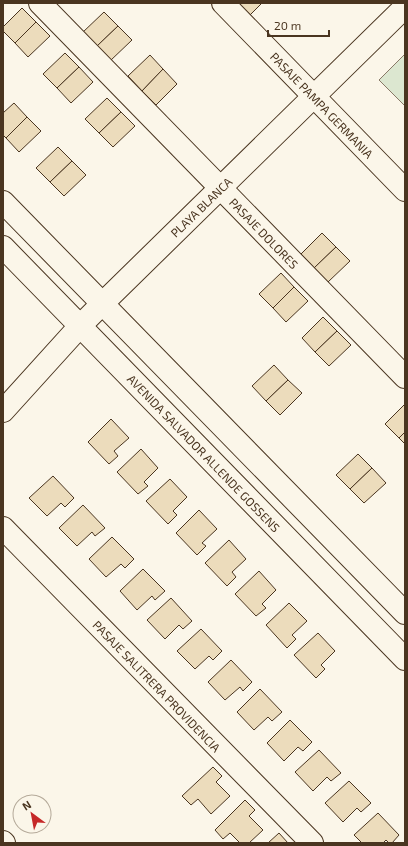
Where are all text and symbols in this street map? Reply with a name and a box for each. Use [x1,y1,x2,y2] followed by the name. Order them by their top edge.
[268,12,329,38] scale bar
[274,18,301,32] text: 20 m
[268,49,377,161] street label: PASAJE PAMPA GERMANIA
[167,174,235,240] street label: PLAYA BLANCA
[227,195,301,271] street label: PASAJE DOLORES
[125,371,283,535] street label: AVENIDA SALVADOR ALLENDE GOSSENS
[90,617,224,755] street label: PASAJE SALITRERA PROVIDENCIA
[12,794,52,834] north arrow
[20,797,33,813] text: N

